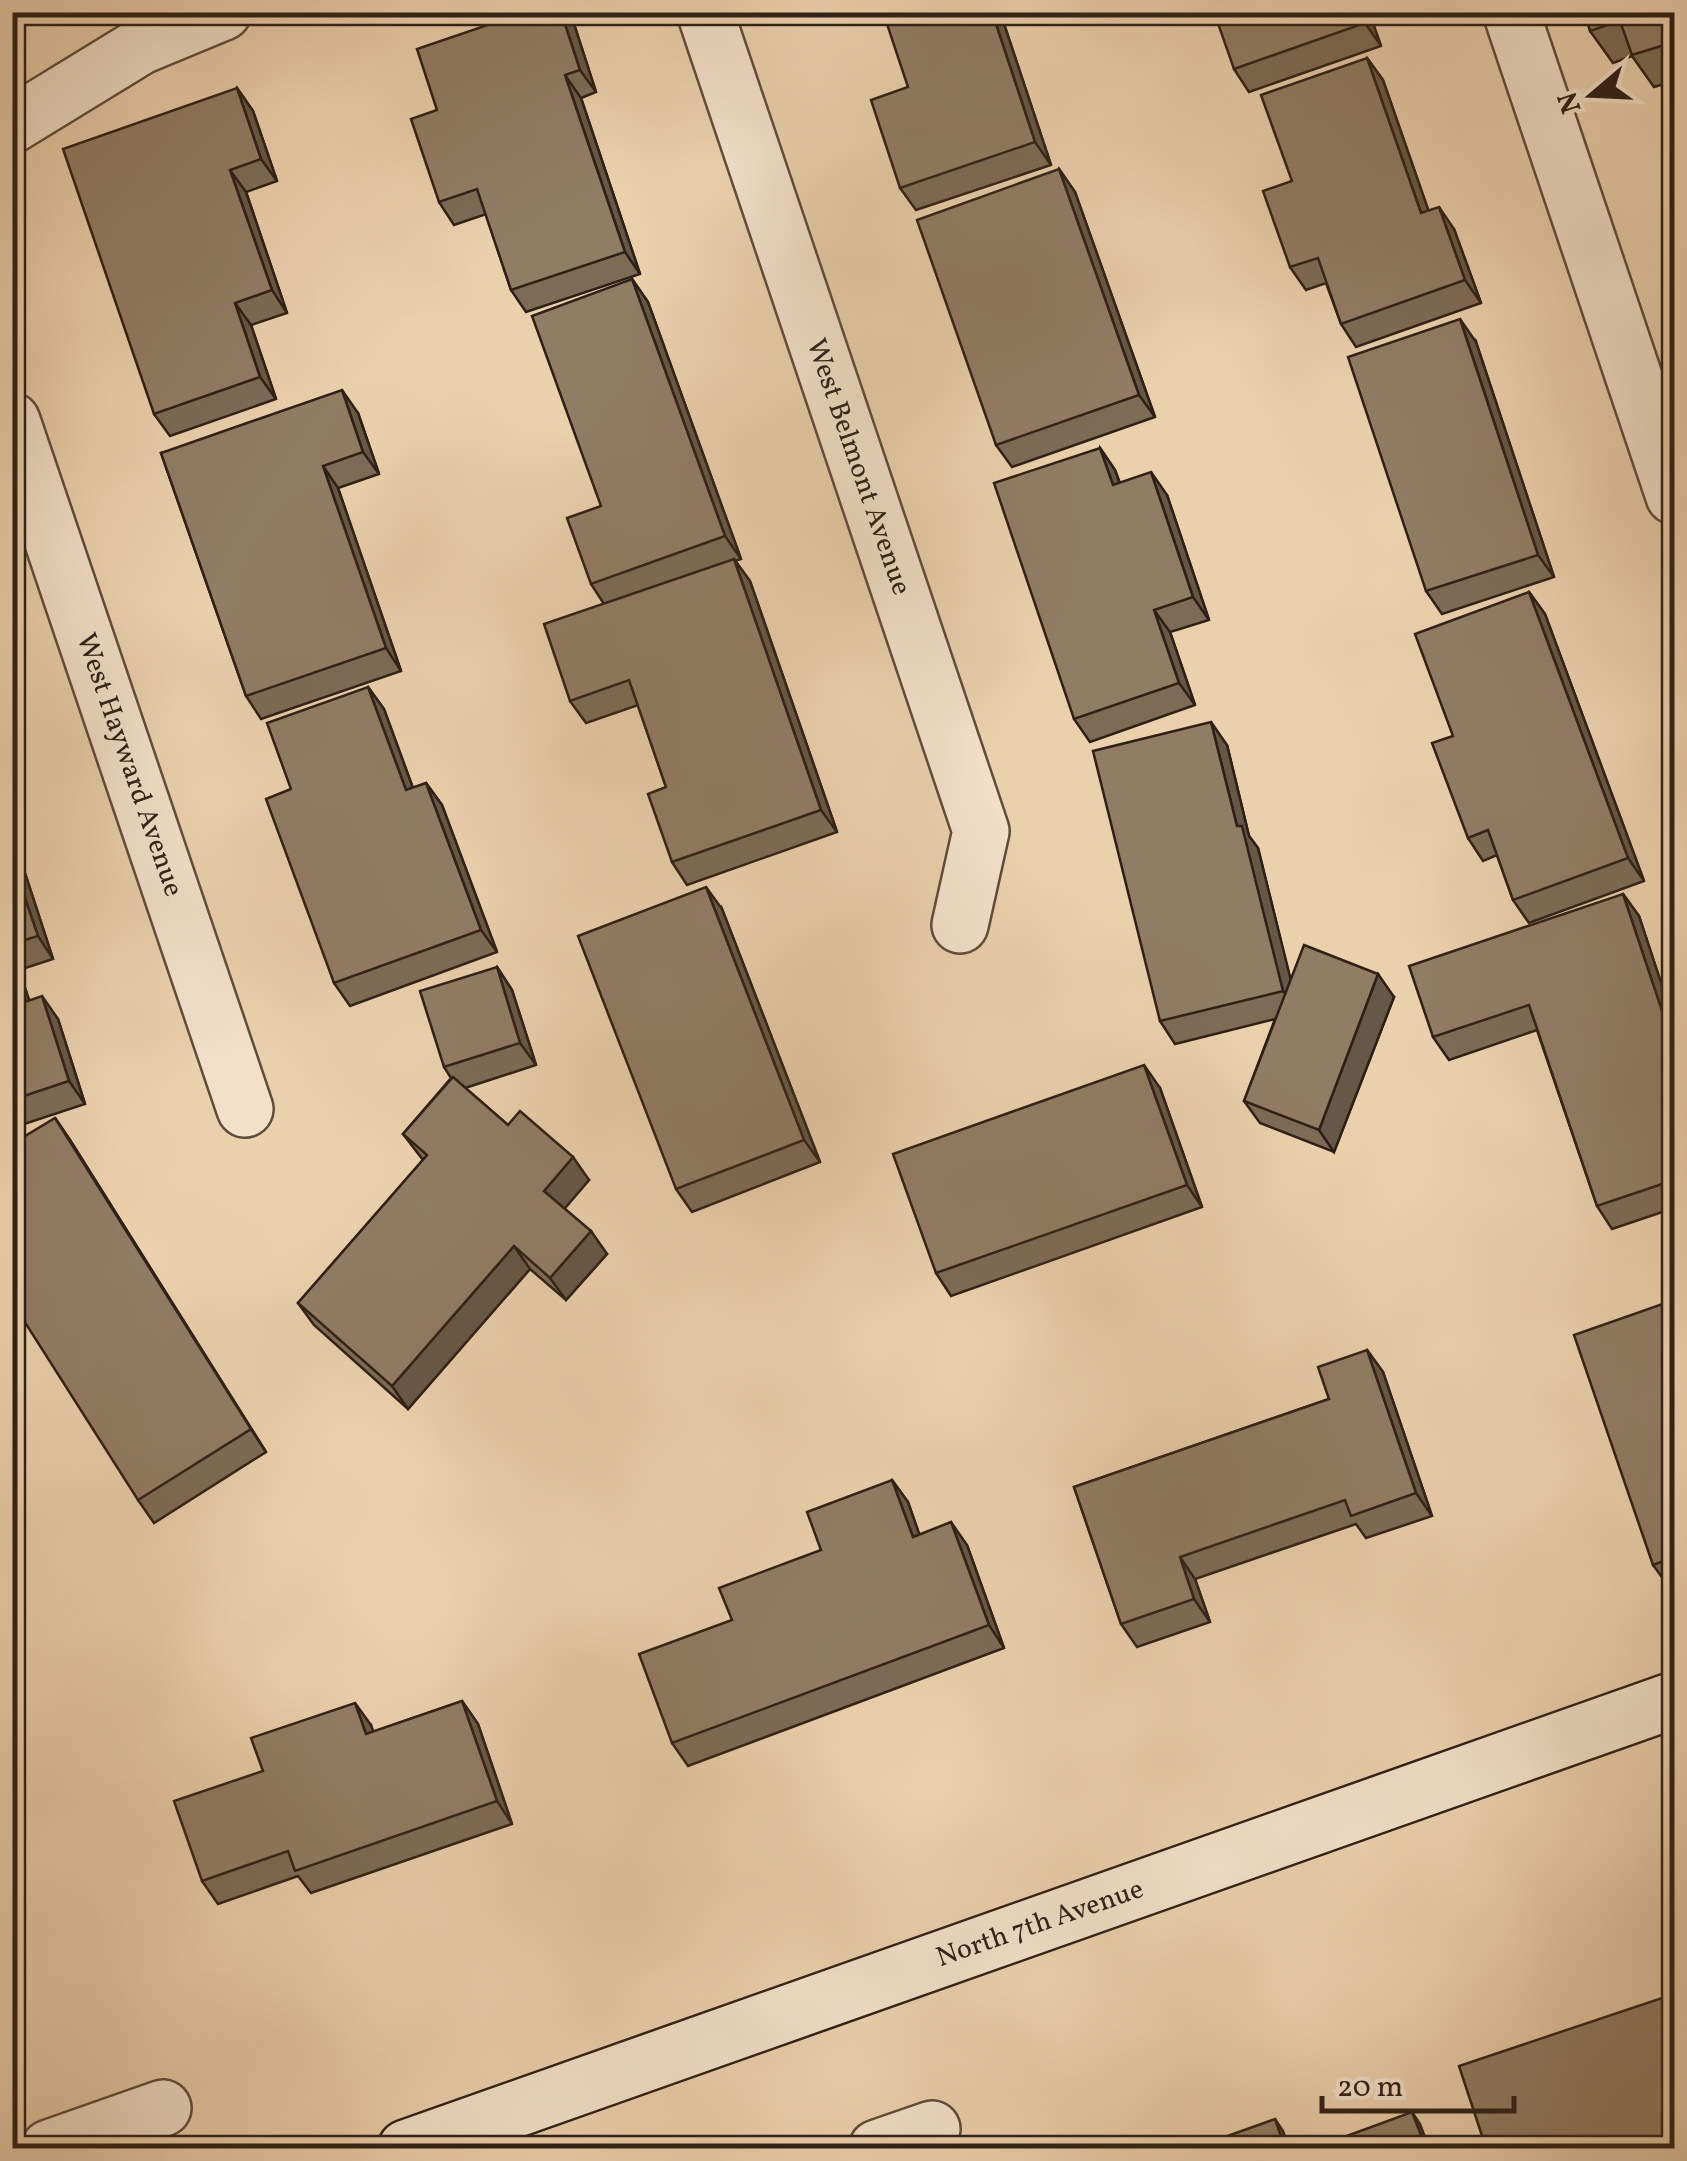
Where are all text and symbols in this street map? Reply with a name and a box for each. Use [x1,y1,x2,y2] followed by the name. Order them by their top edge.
[1542,45,1642,145] north arrow
[1549,86,1592,118] text: N
[796,333,920,601] street label: West Belmont Avenue
[66,628,192,902] street label: West Hayward Avenue
[931,1870,1149,1978] street label: North 7th Avenue
[1322,2051,1514,2113] scale bar
[1337,2067,1403,2109] text: 20 m

